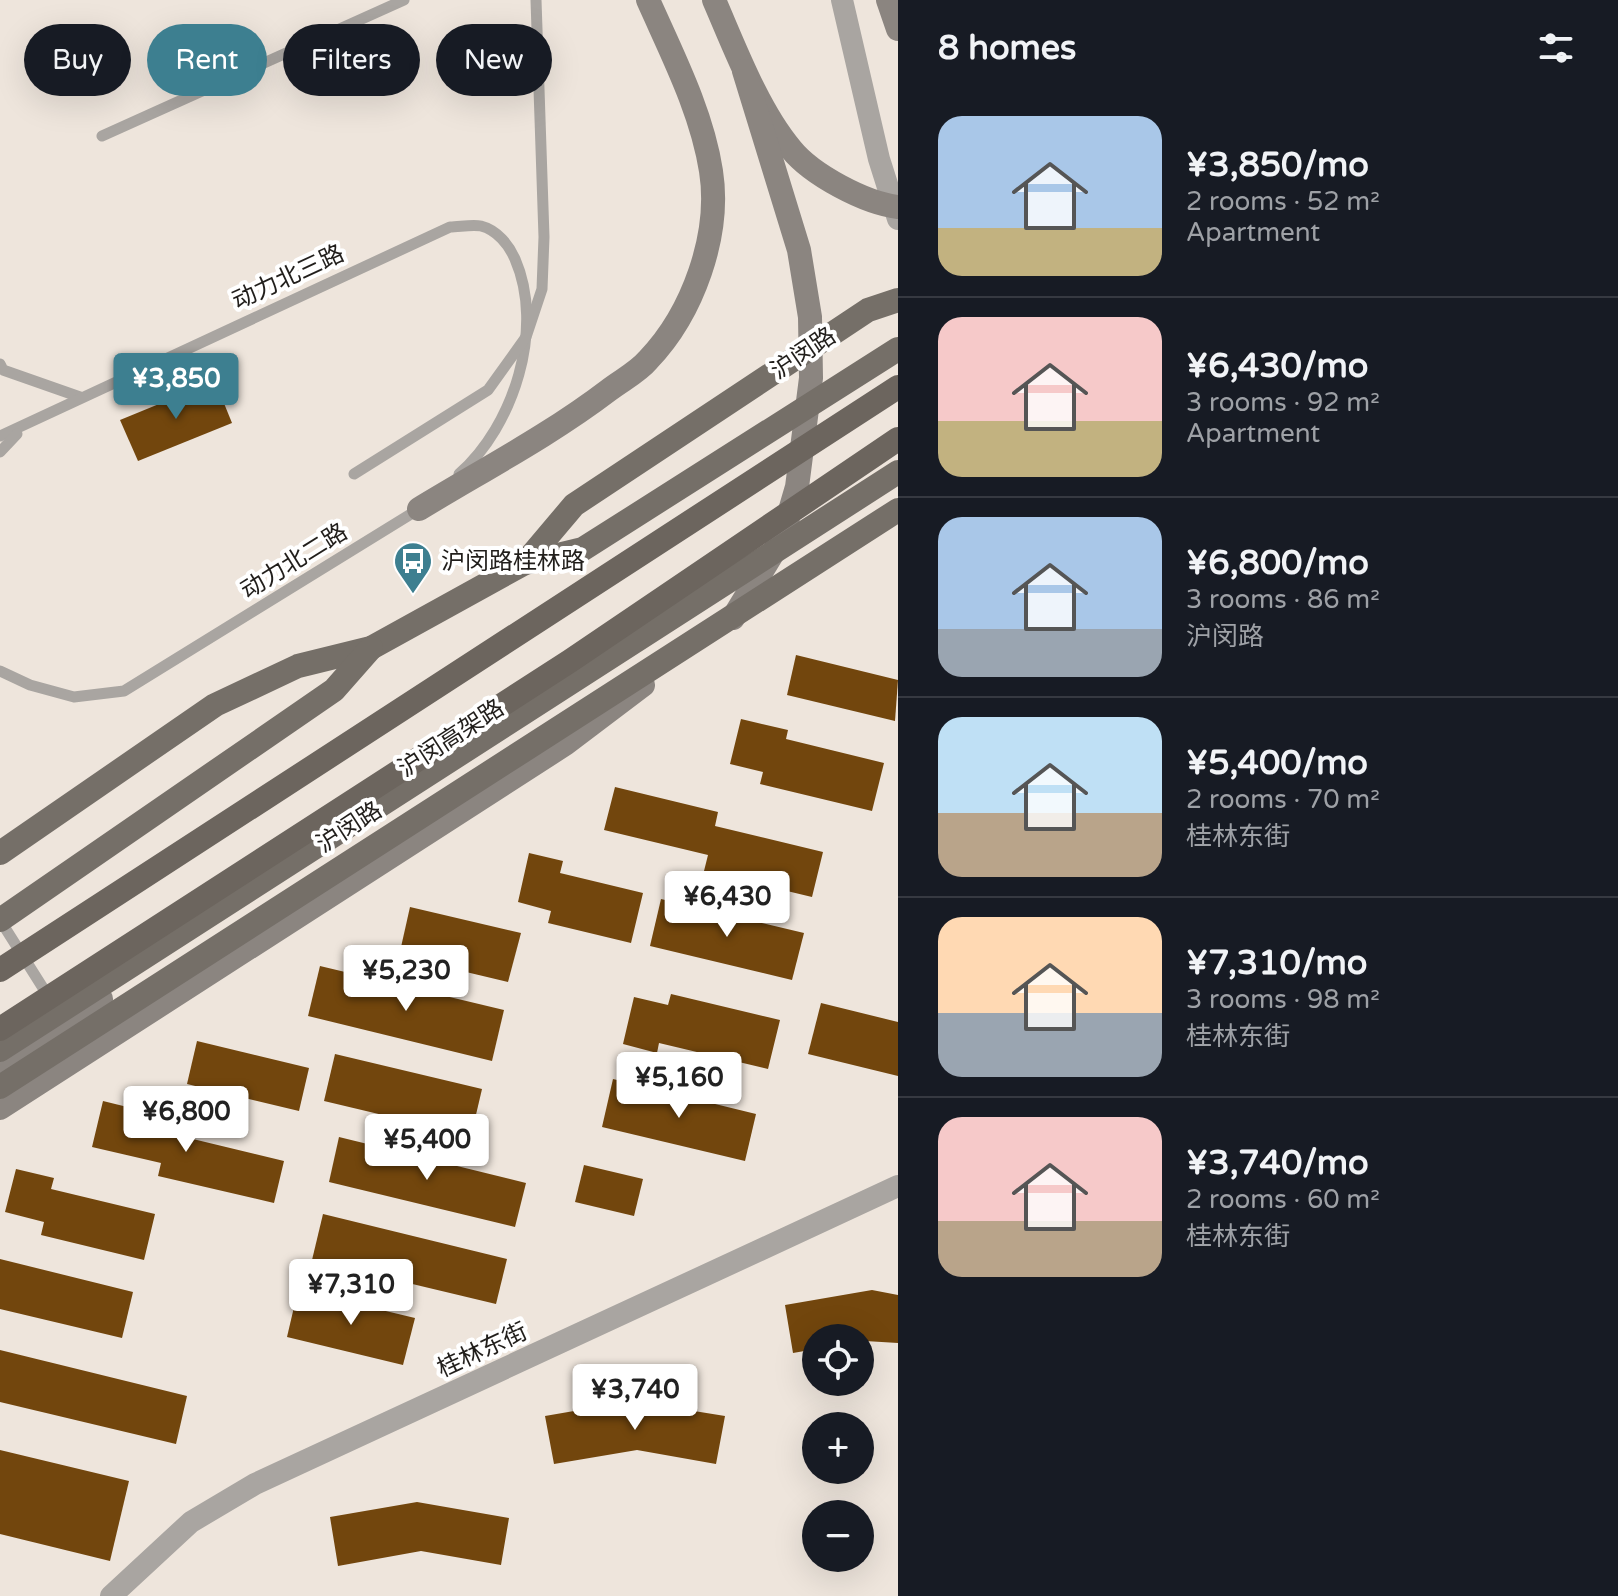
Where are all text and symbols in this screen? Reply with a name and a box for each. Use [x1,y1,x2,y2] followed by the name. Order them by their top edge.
[24,24,131,96] chip: Buy
[147,24,267,96] chip: Rent
[283,24,420,96] chip: Filters
[436,24,552,96] chip: New
[1534,26,1578,70] icon: filters
[938,28,1076,69] text: 8 homes
[1186,145,1369,186] text: ¥3,850/mo
[1002,148,1098,244] icon: home
[1186,186,1380,217] text: 2 rooms · 52 m²
[1186,217,1320,248] text: Apartment
[228,239,349,316] street label: 动力北三路
[765,321,841,386] street label: 沪闵路
[1186,346,1368,387] text: ¥6,430/mo
[1002,349,1098,445] icon: home
[111,353,241,421] pin: ¥3,850
[131,363,221,394] text: ¥3,850
[1186,387,1380,418] text: 3 rooms · 92 m²
[1186,418,1320,449] text: Apartment
[236,517,353,606] street label: 动力北二路
[392,540,434,595] bus stop icon: 沪闵路桂林路
[1186,543,1369,584] text: ¥6,800/mo
[441,547,585,576] place label: 沪闵路桂林路
[1002,549,1098,645] icon: home
[1186,584,1380,615] text: 3 rooms · 86 m²
[1186,621,1264,652] text: 沪闵路
[393,694,509,783] street label: 沪闵高架路
[1186,743,1368,784] text: ¥5,400/mo
[1002,749,1098,845] icon: home
[1186,784,1380,815] text: 2 rooms · 70 m²
[311,796,387,859] street label: 沪闵路
[1186,821,1290,852] text: 桂林东街
[662,871,792,939] pin: ¥6,430
[683,881,771,912] text: ¥6,430
[1186,943,1367,984] text: ¥7,310/mo
[341,945,471,1013] pin: ¥5,230
[1002,949,1098,1045] icon: home
[362,955,450,986] text: ¥5,230
[1186,984,1380,1015] text: 3 rooms · 98 m²
[1186,1021,1290,1052] text: 桂林东街
[614,1052,744,1120] pin: ¥5,160
[635,1062,723,1093] text: ¥5,160
[121,1086,251,1154] pin: ¥6,800
[141,1096,231,1127] text: ¥6,800
[362,1114,492,1182] pin: ¥5,400
[383,1124,471,1155] text: ¥5,400
[1186,1143,1369,1184] text: ¥3,740/mo
[1002,1149,1098,1245] icon: home
[1186,1184,1380,1215] text: 2 rooms · 60 m²
[1186,1221,1290,1252] text: 桂林东街
[286,1259,416,1327] pin: ¥7,310
[307,1269,395,1300] text: ¥7,310
[433,1317,532,1384] street label: 桂林东街
[802,1324,874,1572] map controls
[802,1324,874,1396] button: locate
[570,1364,700,1432] pin: ¥3,740
[591,1374,679,1405] text: ¥3,740
[802,1412,874,1484] button: +
[802,1500,874,1572] button: −

